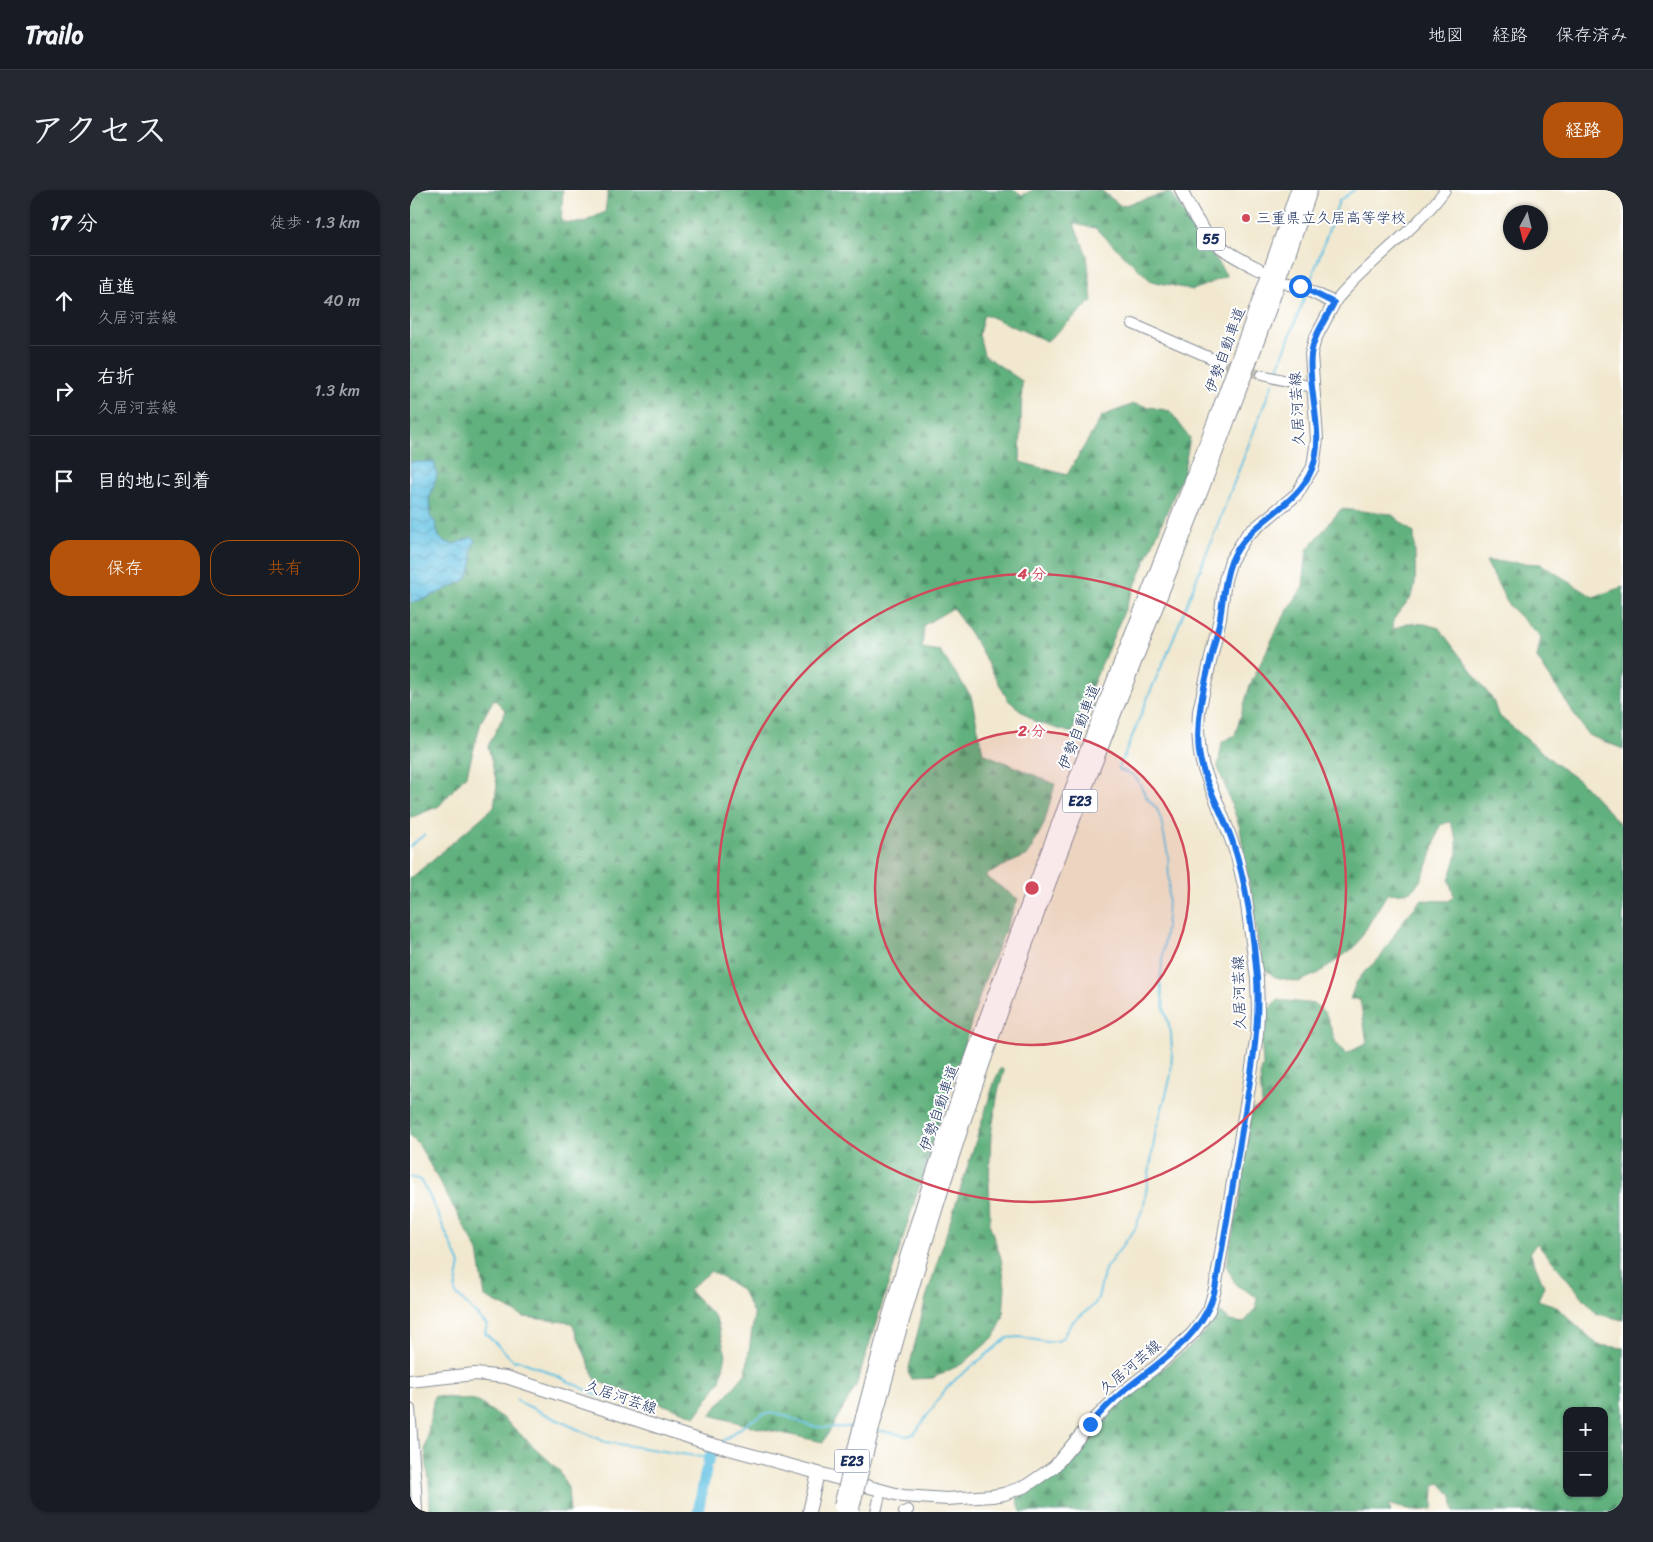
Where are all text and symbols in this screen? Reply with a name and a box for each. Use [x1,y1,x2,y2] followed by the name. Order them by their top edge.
[25,14,83,56] text: Trailo
[1428,19,1464,51] text: 地図
[1492,19,1528,51] text: 経路
[1556,19,1628,51] text: 保存済み
[30,99,168,161] text: アクセス
[1543,102,1623,158] button: 経路
[50,204,97,242] text: 17 分
[1256,205,1406,231] place label: 三重県立久居高等学校
[1503,205,1548,250] north arrow
[270,208,360,237] text: 徒歩 · 1.3 km
[1240,212,1252,224] marker: 三重県立久居高等学校
[1197,228,1225,251] road number: 55
[97,270,135,303] text: 直進
[1289,275,1312,298] route start
[323,286,360,315] text: 40 m
[50,287,78,315] icon: ahead
[97,303,177,332] text: 久居河芸線
[1197,303,1253,397] street label: 伊勢自動車道
[97,360,135,393] text: 右折
[1282,371,1312,447] street label: 久居河芸線
[315,376,360,405] text: 1.3 km
[50,377,78,405] icon: right
[97,393,177,422] text: 久居河芸線
[97,464,211,497] text: 目的地に到着
[50,467,78,495] icon: arrive
[50,540,200,596] button: 保存
[210,540,360,596] button: 共有
[1017,561,1046,587] text: 4 分
[1051,680,1107,774] street label: 伊勢自動車道
[1017,718,1046,744] text: 2 分
[1062,790,1098,812] road number: E23
[1023,879,1041,897] centre of rings
[1225,955,1253,1031] street label: 久居河芸線
[912,1061,966,1155] street label: 伊勢自動車道
[1093,1333,1167,1401] street label: 久居河芸線
[581,1372,661,1422] street label: 久居河芸線
[1563,1407,1608,1497] map controls
[1563,1407,1608,1452] button: +
[1079,1413,1102,1436] route end
[834,1450,870,1472] road number: E23
[1563,1452,1608,1497] button: −

